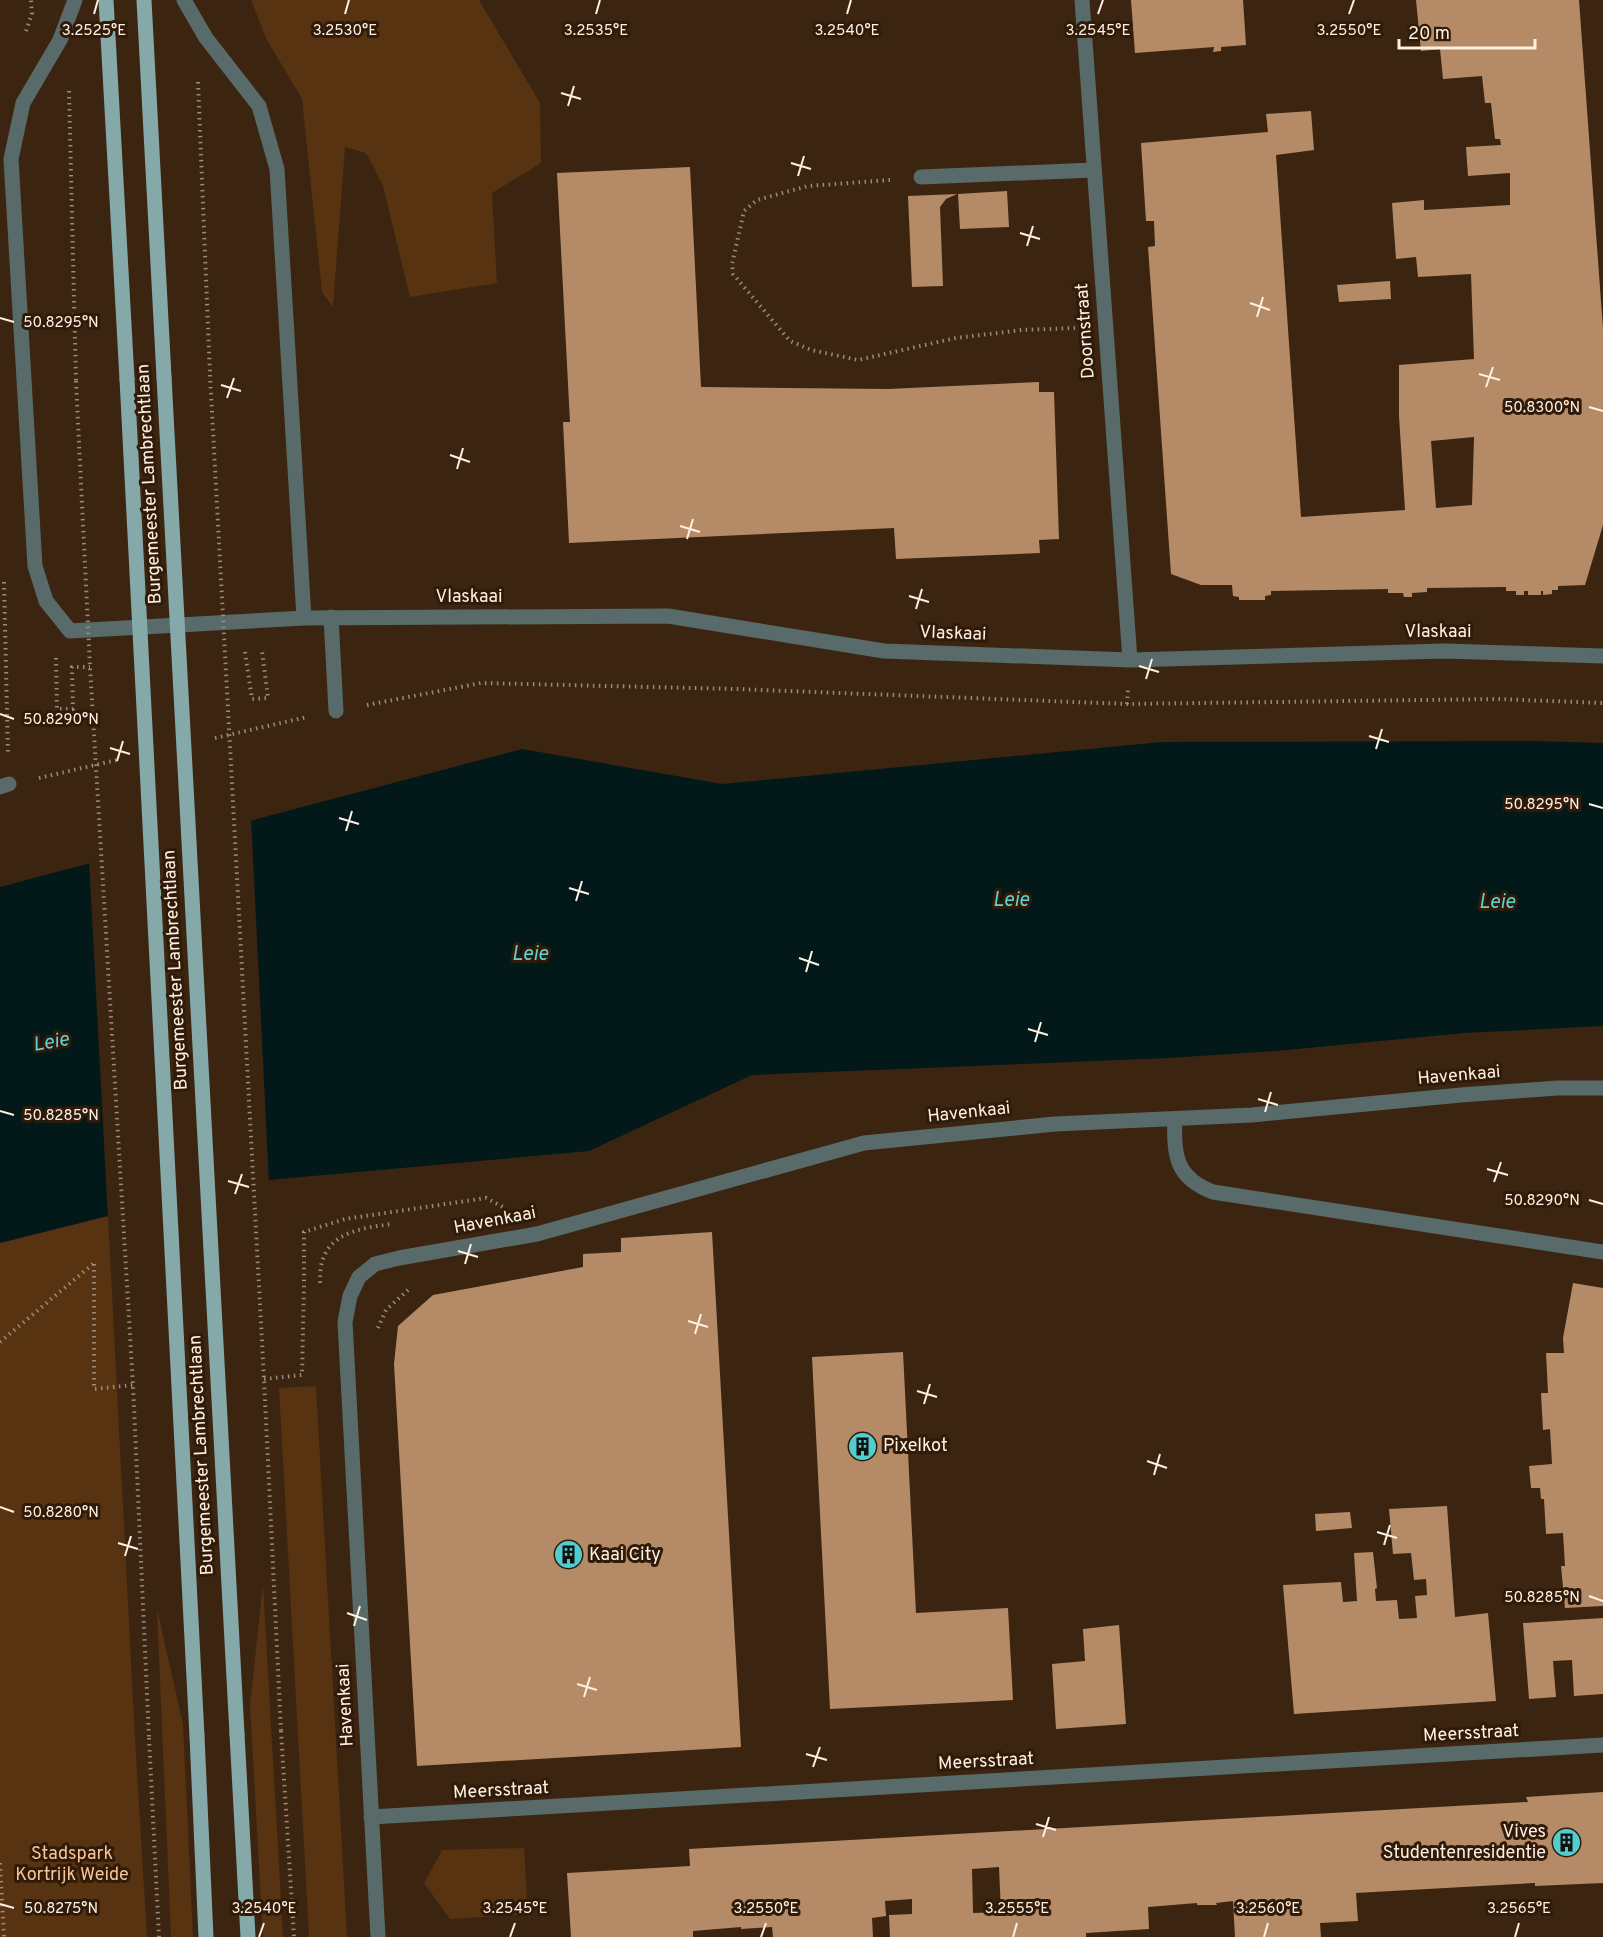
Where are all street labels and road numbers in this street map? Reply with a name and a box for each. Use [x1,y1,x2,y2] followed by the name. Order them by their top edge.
[1071,282,1101,380] street label: Doornstraat
[132,363,168,605] street label: Burgemeester Lambrechtlaan
[435,586,503,609] street label: Vlaskaai
[919,621,987,647] street label: Vlaskaai
[1404,621,1472,644] street label: Vlaskaai
[158,849,194,1091] street label: Burgemeester Lambrechtlaan
[1416,1061,1502,1091] street label: Havenkaai
[926,1097,1012,1129] street label: Havenkaai
[452,1202,538,1240] street label: Havenkaai
[184,1334,220,1576] street label: Burgemeester Lambrechtlaan
[332,1663,360,1747] street label: Havenkaai
[1422,1720,1520,1748] street label: Meersstraat
[937,1748,1035,1776] street label: Meersstraat
[452,1777,550,1805] street label: Meersstraat

